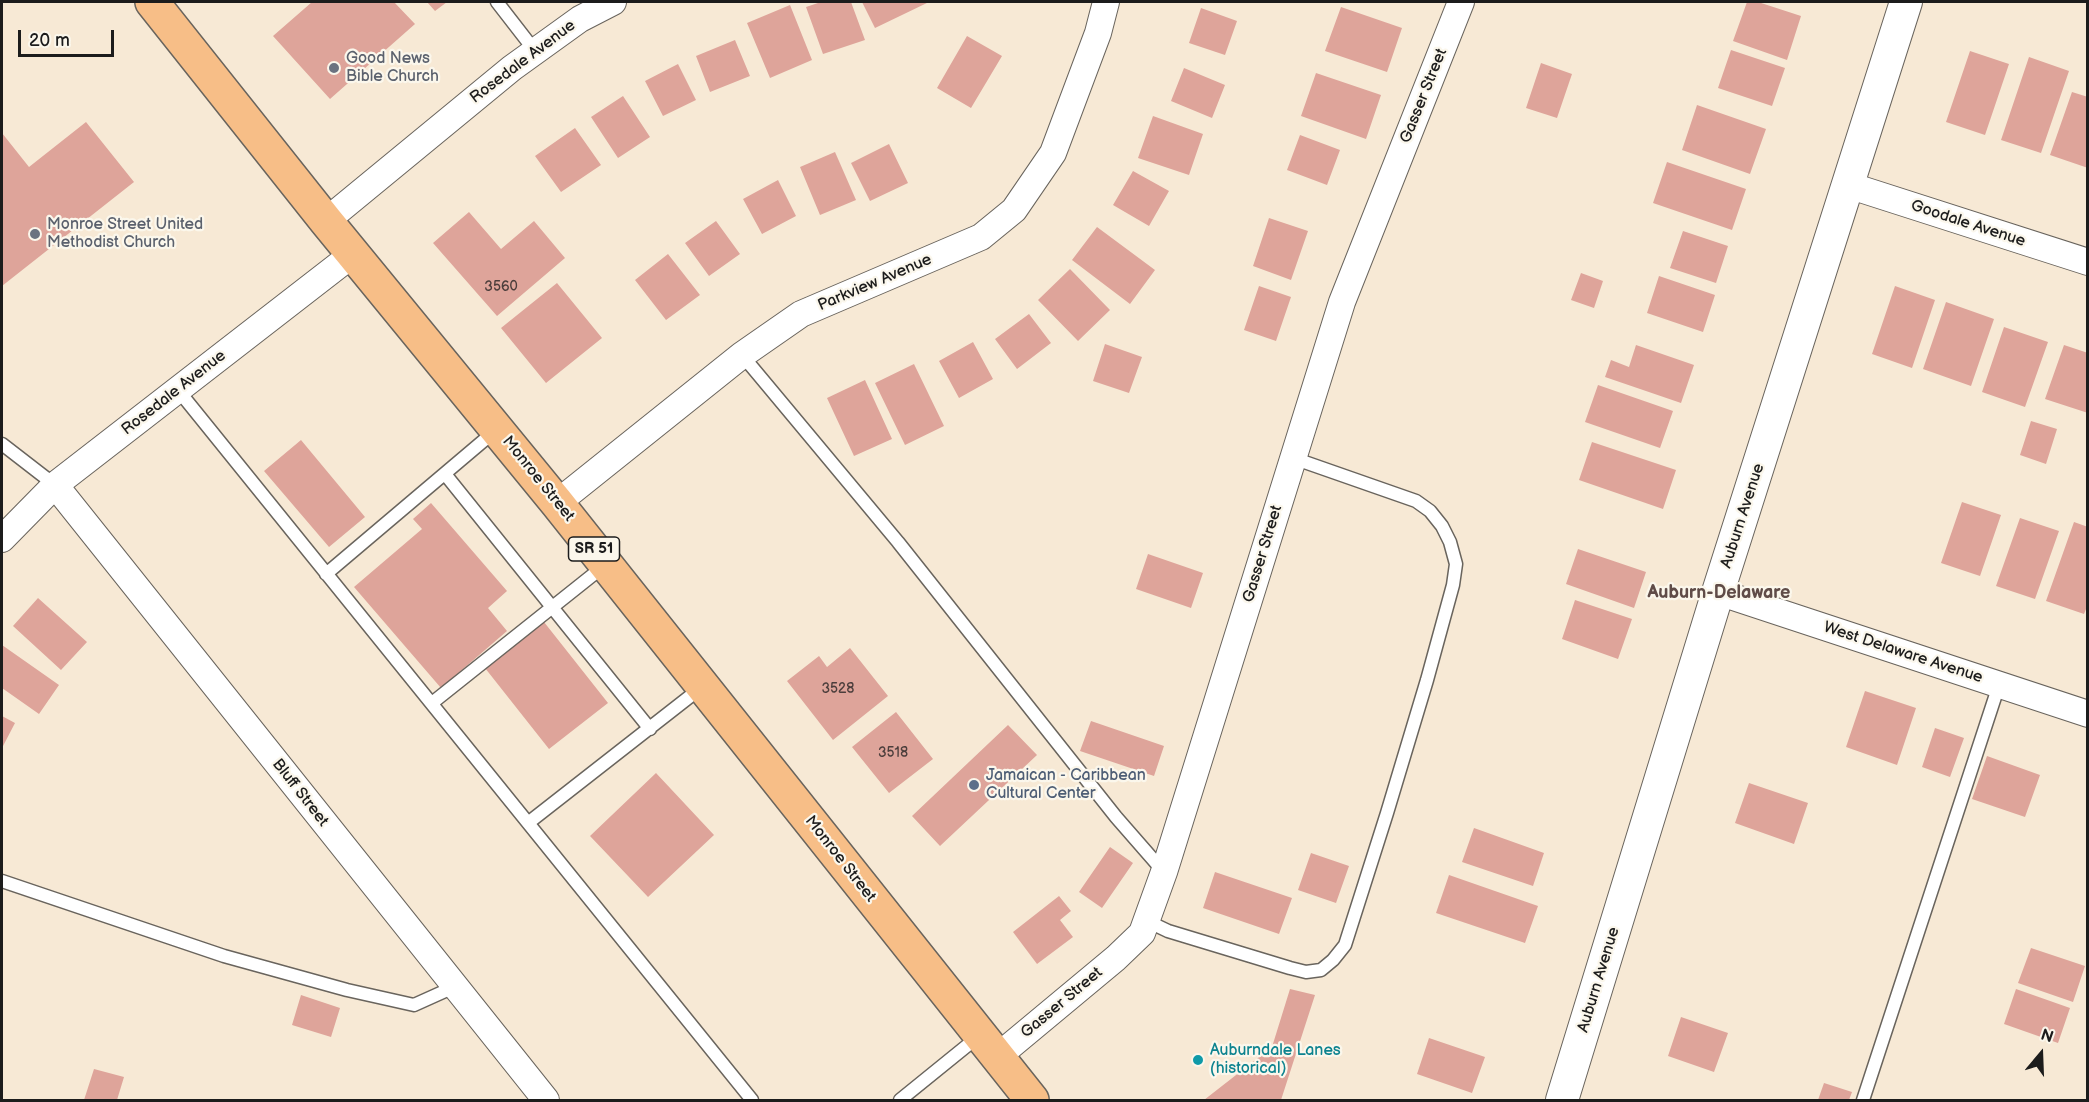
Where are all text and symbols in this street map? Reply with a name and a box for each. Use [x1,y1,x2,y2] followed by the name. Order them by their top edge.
[466,16,580,108] street label: Rosedale Avenue
[21,18,117,56] scale bar
[29,30,70,51] text: 20 m
[1396,46,1452,146] street label: Gasser Street
[346,49,439,87] place label: Good News Bible Church
[327,61,341,75] marker: Good News Bible Church
[1908,196,2028,252] street label: Goodale Avenue
[47,215,203,253] place label: Monroe Street United Methodist Church
[28,227,42,241] marker: Monroe Street United Methodist Church
[815,250,935,316] street label: Parkview Avenue
[484,279,518,295] house number: 3560
[118,346,230,440] street label: Rosedale Avenue
[498,432,578,526] street label: Monroe Street
[1717,461,1769,571] street label: Auburn Avenue
[1239,503,1287,605] street label: Gasser Street
[568,537,620,561] road number: SR 51
[1648,582,1790,604] district label: Auburn-Delaware
[1821,618,1985,688] street label: West Delaware Avenue
[821,681,855,697] house number: 3528
[878,745,908,761] house number: 3518
[268,755,332,831] street label: Bluff Street
[986,766,1146,804] place label: Jamaican - Caribbean Cultural Center
[967,778,981,792] marker: Jamaican - Caribbean Cultural Center
[800,812,880,906] street label: Monroe Street
[1574,925,1624,1035] street label: Auburn Avenue
[1017,963,1107,1043] street label: Gasser Street
[2011,1024,2071,1084] north arrow
[2038,1026,2056,1047] text: N
[1210,1041,1341,1079] place label: Auburndale Lanes (historical)
[1191,1053,1205,1067] marker: Auburndale Lanes (historical)

